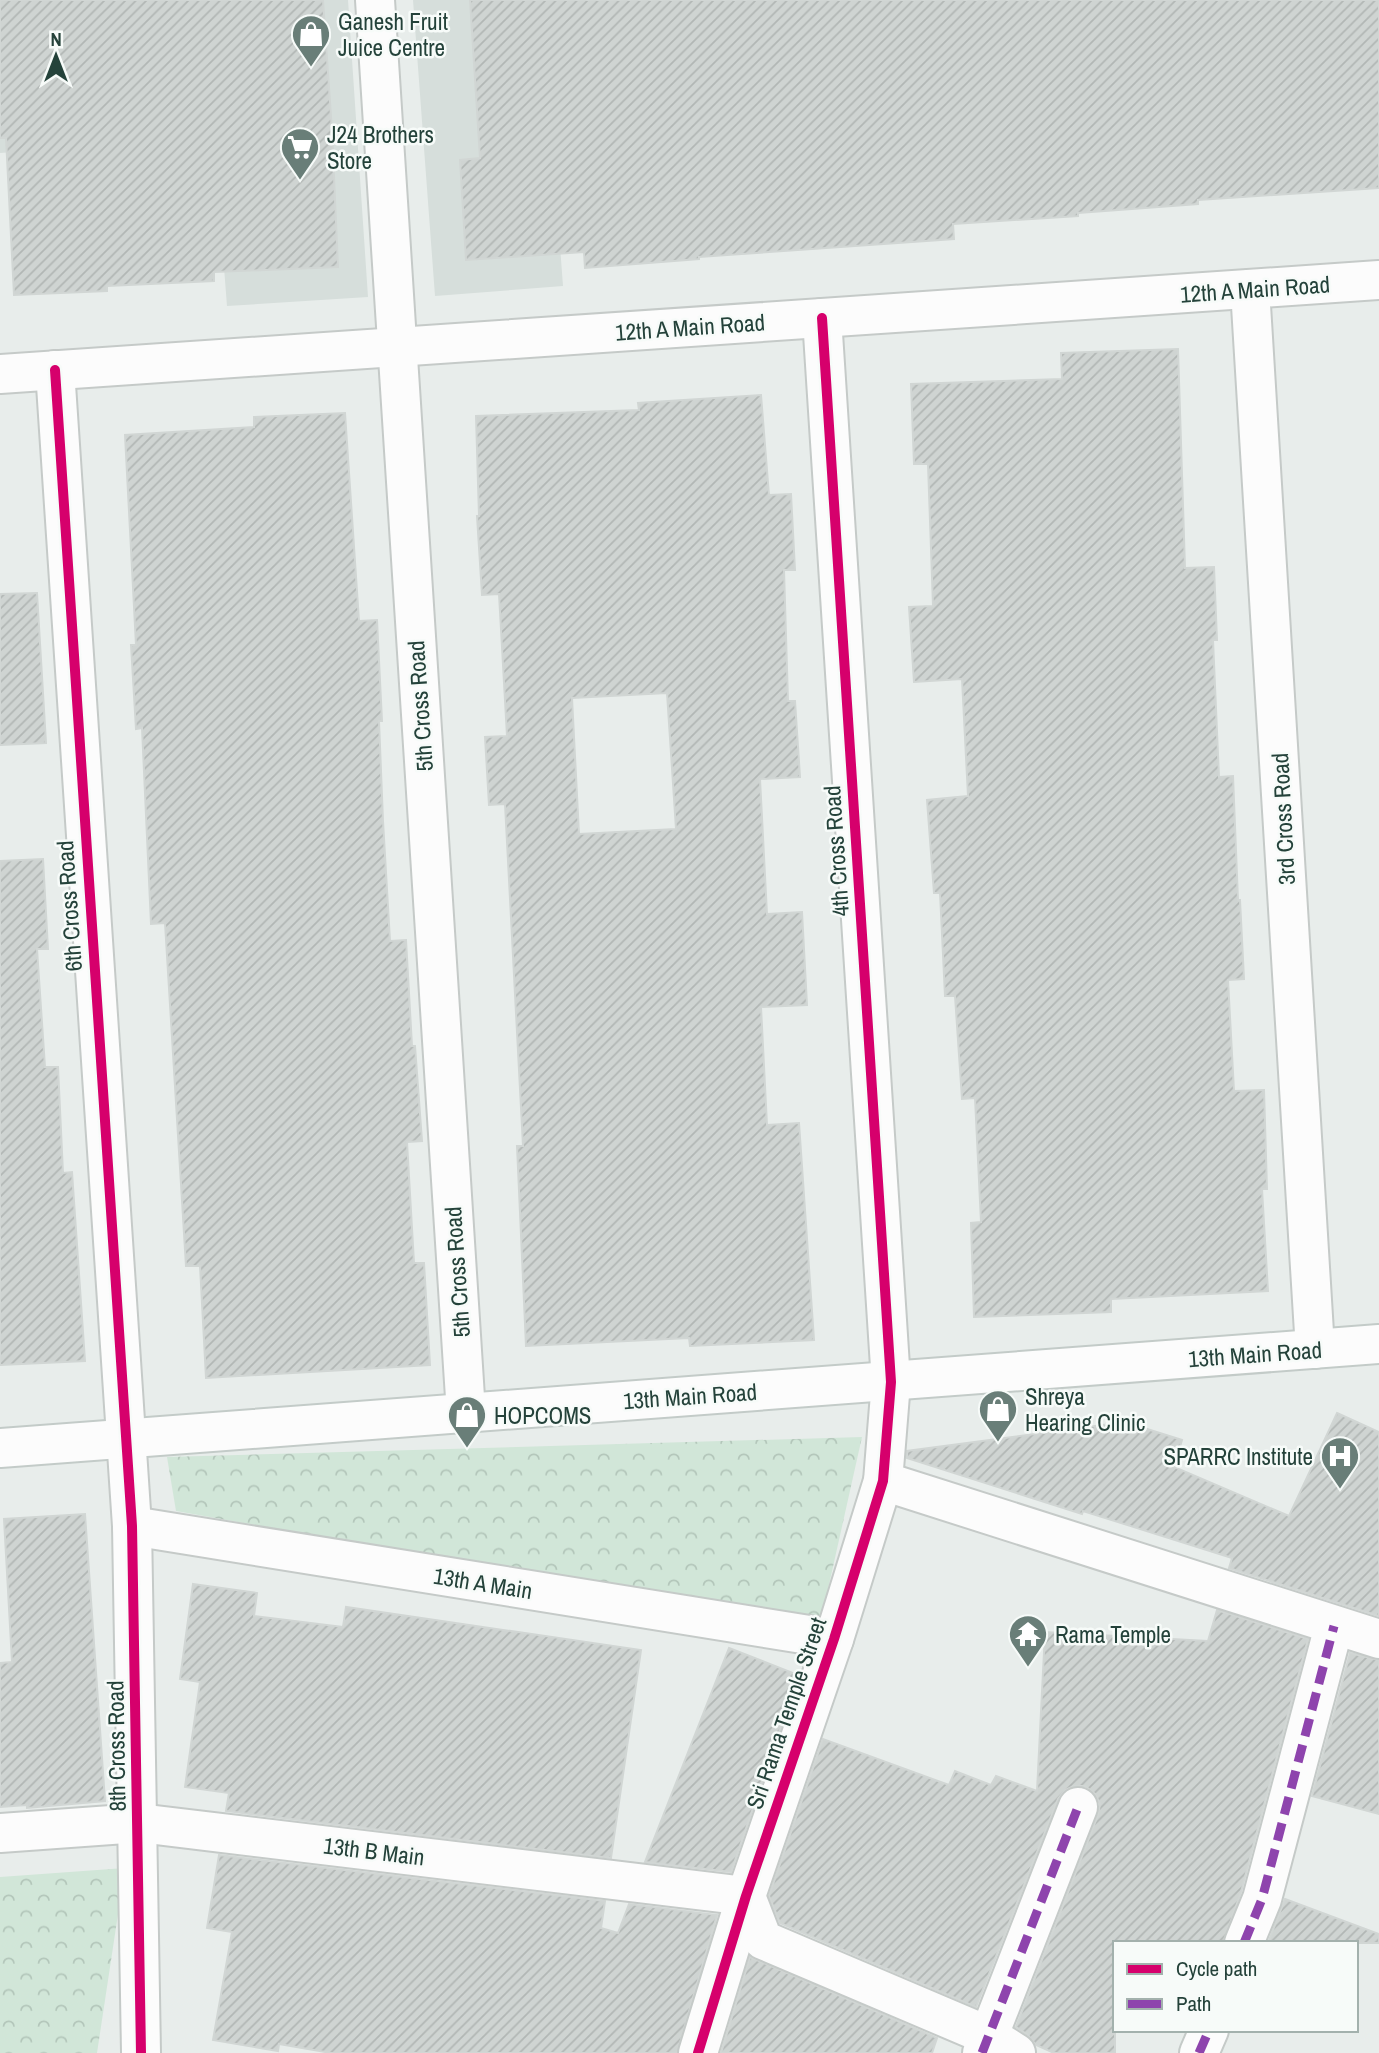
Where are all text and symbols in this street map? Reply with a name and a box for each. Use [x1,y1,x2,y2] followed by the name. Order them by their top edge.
[338,6,448,63] place label: Ganesh Fruit Juice Centre
[290,13,332,68] shop icon: Ganesh Fruit Juice Centre
[21,21,91,91] north arrow
[50,26,62,52] text: N
[327,119,434,176] place label: J24 Brothers Store
[279,126,321,181] supermarket icon: J24 Brothers Store
[1179,268,1331,310] street label: 12th A Main Road
[614,306,766,348] street label: 12th A Main Road
[400,640,440,772] street label: 5th Cross Road
[1264,752,1302,886] street label: 3rd Cross Road
[816,785,856,917] street label: 4th Cross Road
[49,840,89,972] street label: 6th Cross Road
[437,1206,477,1338] street label: 5th Cross Road
[1187,1334,1323,1374] street label: 13th Main Road
[622,1376,758,1416] street label: 13th Main Road
[1025,1381,1146,1438] place label: Shreya Hearing Clinic
[977,1388,1019,1443] shop icon: Shreya Hearing Clinic
[446,1394,488,1449] shop icon: HOPCOMS
[494,1400,591,1431] place label: HOPCOMS
[1319,1435,1361,1490] hospital icon: SPARRC Institute
[1163,1441,1313,1472] place label: SPARRC Institute
[431,1560,535,1606] street label: 13th A Main
[739,1613,833,1813] street label: Sri Rama Temple Street
[1007,1613,1049,1668] temple icon: Rama Temple
[1055,1619,1171,1650] place label: Rama Temple
[99,1680,133,1812] street label: 8th Cross Road
[322,1829,426,1873] street label: 13th B Main
[1113,1941,1358,2032] legend
[1176,1954,1257,1983] text: Cycle path
[1176,1989,1211,2018] text: Path

